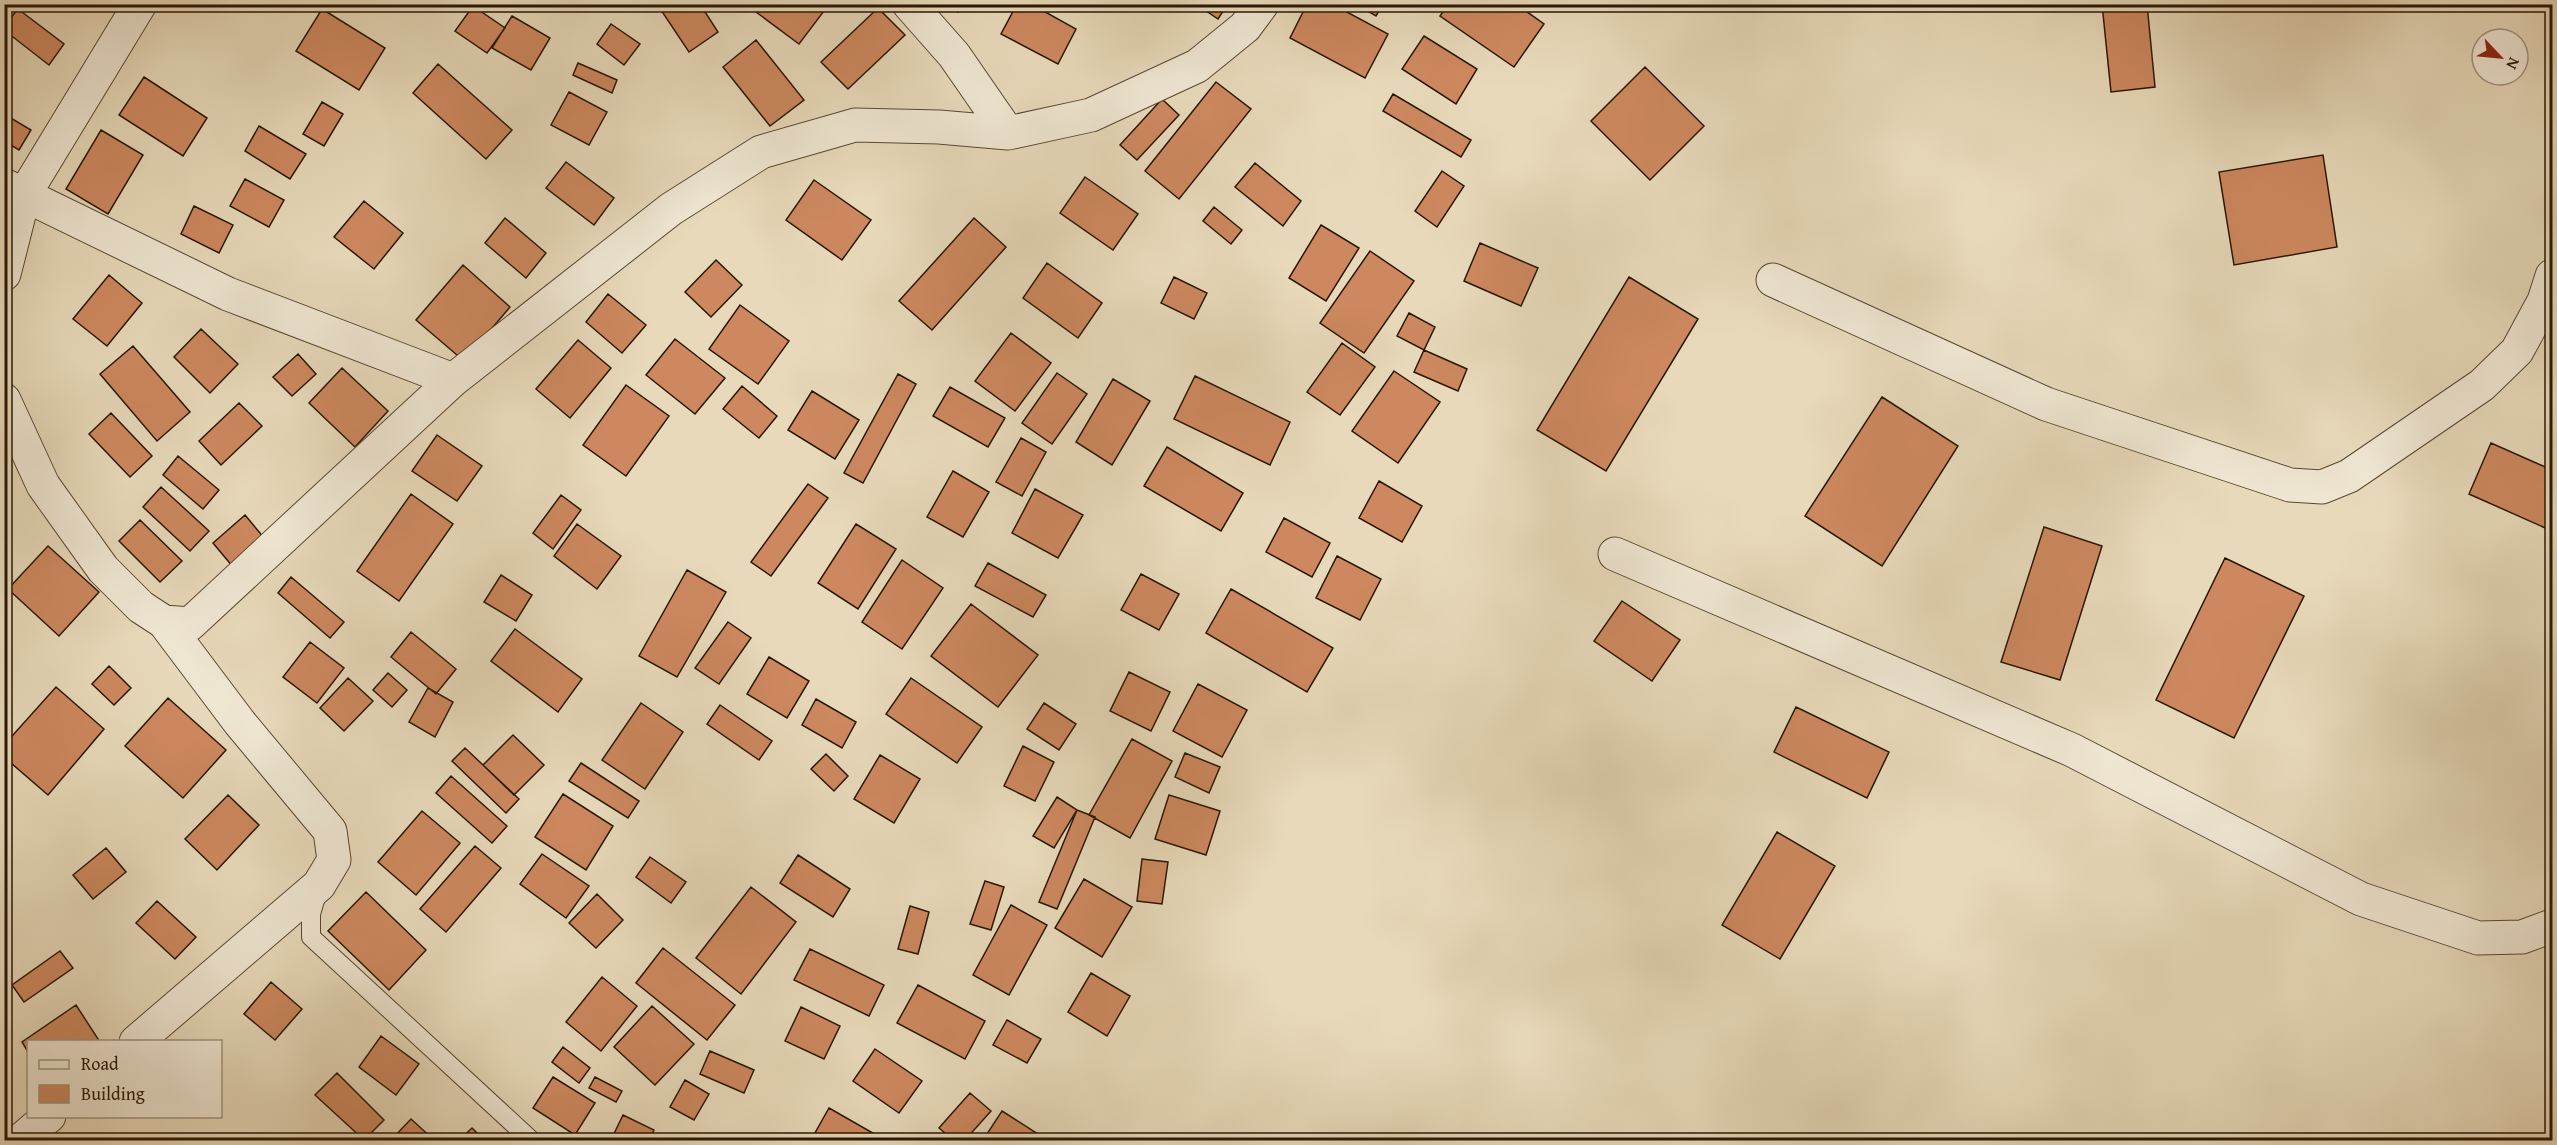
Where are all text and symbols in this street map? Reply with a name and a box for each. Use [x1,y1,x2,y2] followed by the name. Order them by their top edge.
[2470,27,2530,87] north arrow
[2500,54,2527,74] text: N
[27,1040,222,1118] legend
[81,1050,119,1077] text: Road
[81,1080,145,1107] text: Building

